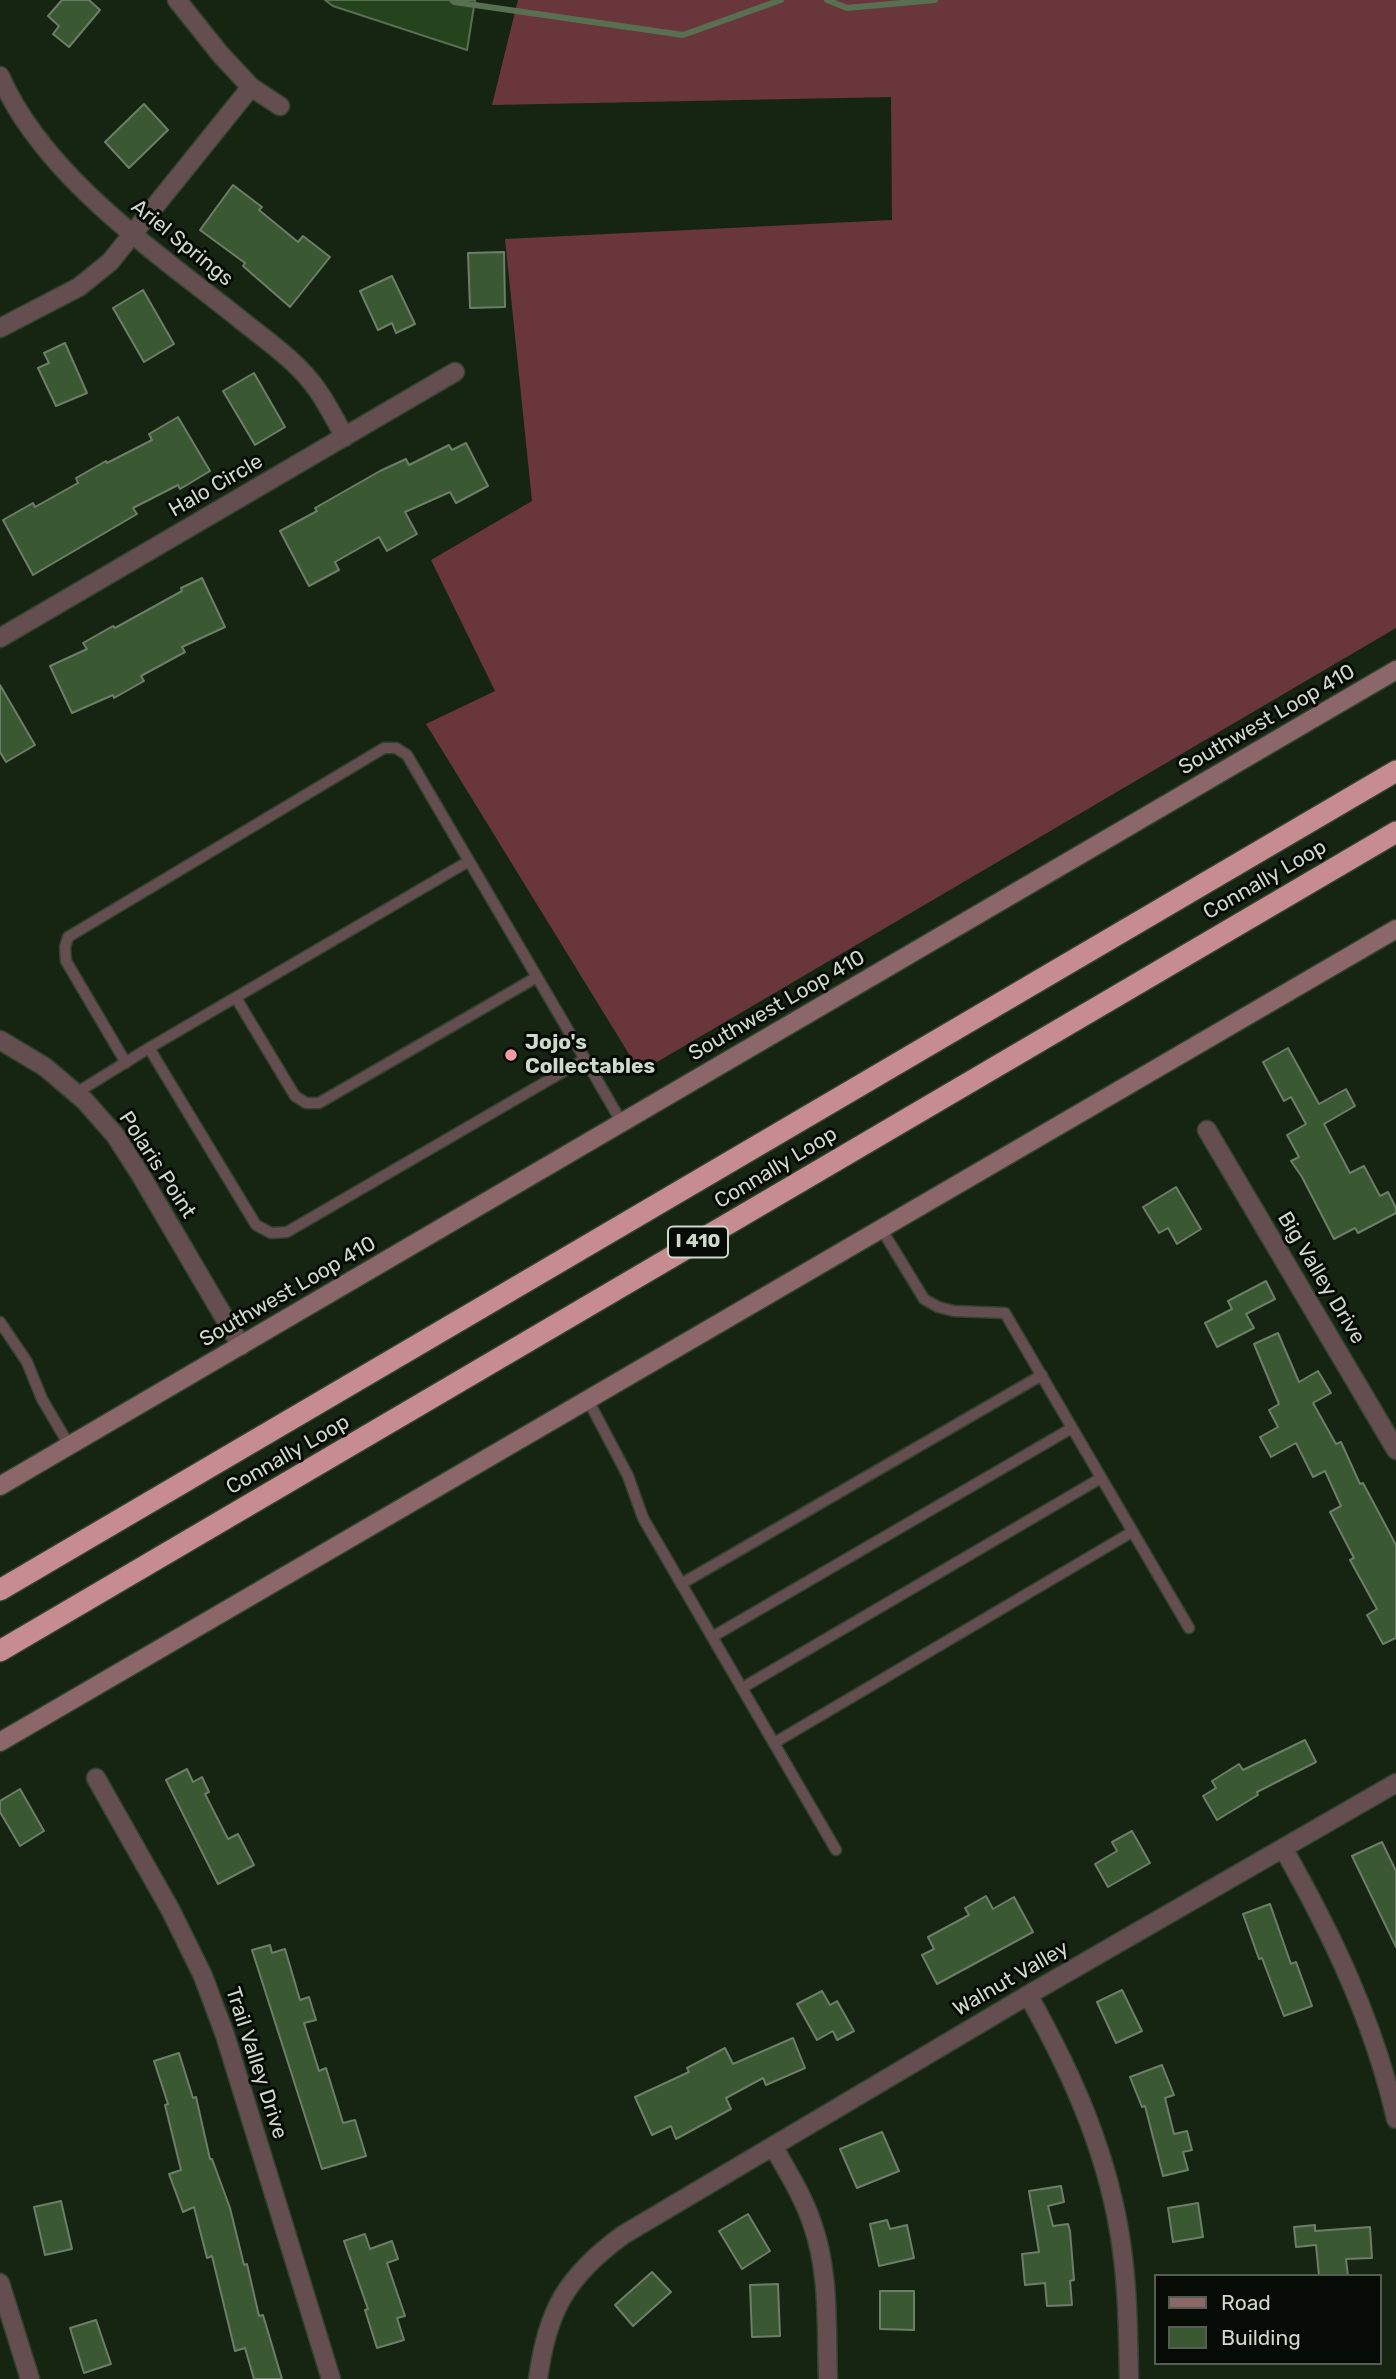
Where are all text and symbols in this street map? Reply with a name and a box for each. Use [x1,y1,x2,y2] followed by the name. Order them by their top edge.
[126,194,238,292] street label: Ariel Springs
[165,449,267,523] street label: Halo Circle
[1174,659,1360,781] street label: Southwest Loop 410
[1199,835,1331,925] street label: Connally Loop
[684,945,870,1067] street label: Southwest Loop 410
[525,1030,655,1080] place label: Jojo's Collectables
[503,1047,519,1063] marker: Jojo's Collectables
[113,1107,201,1223] street label: Polaris Point
[710,1122,842,1214] street label: Connally Loop
[1272,1207,1370,1349] street label: Big Valley Drive
[668,1226,728,1258] road number: I 410
[195,1231,381,1353] street label: Southwest Loop 410
[222,1410,354,1500] street label: Connally Loop
[949,1936,1073,2022] street label: Walnut Valley
[220,1984,292,2142] street label: Trail Valley Drive
[1154,2274,1382,2365] legend
[1221,2290,1271,2315] text: Road
[1221,2325,1301,2350] text: Building

